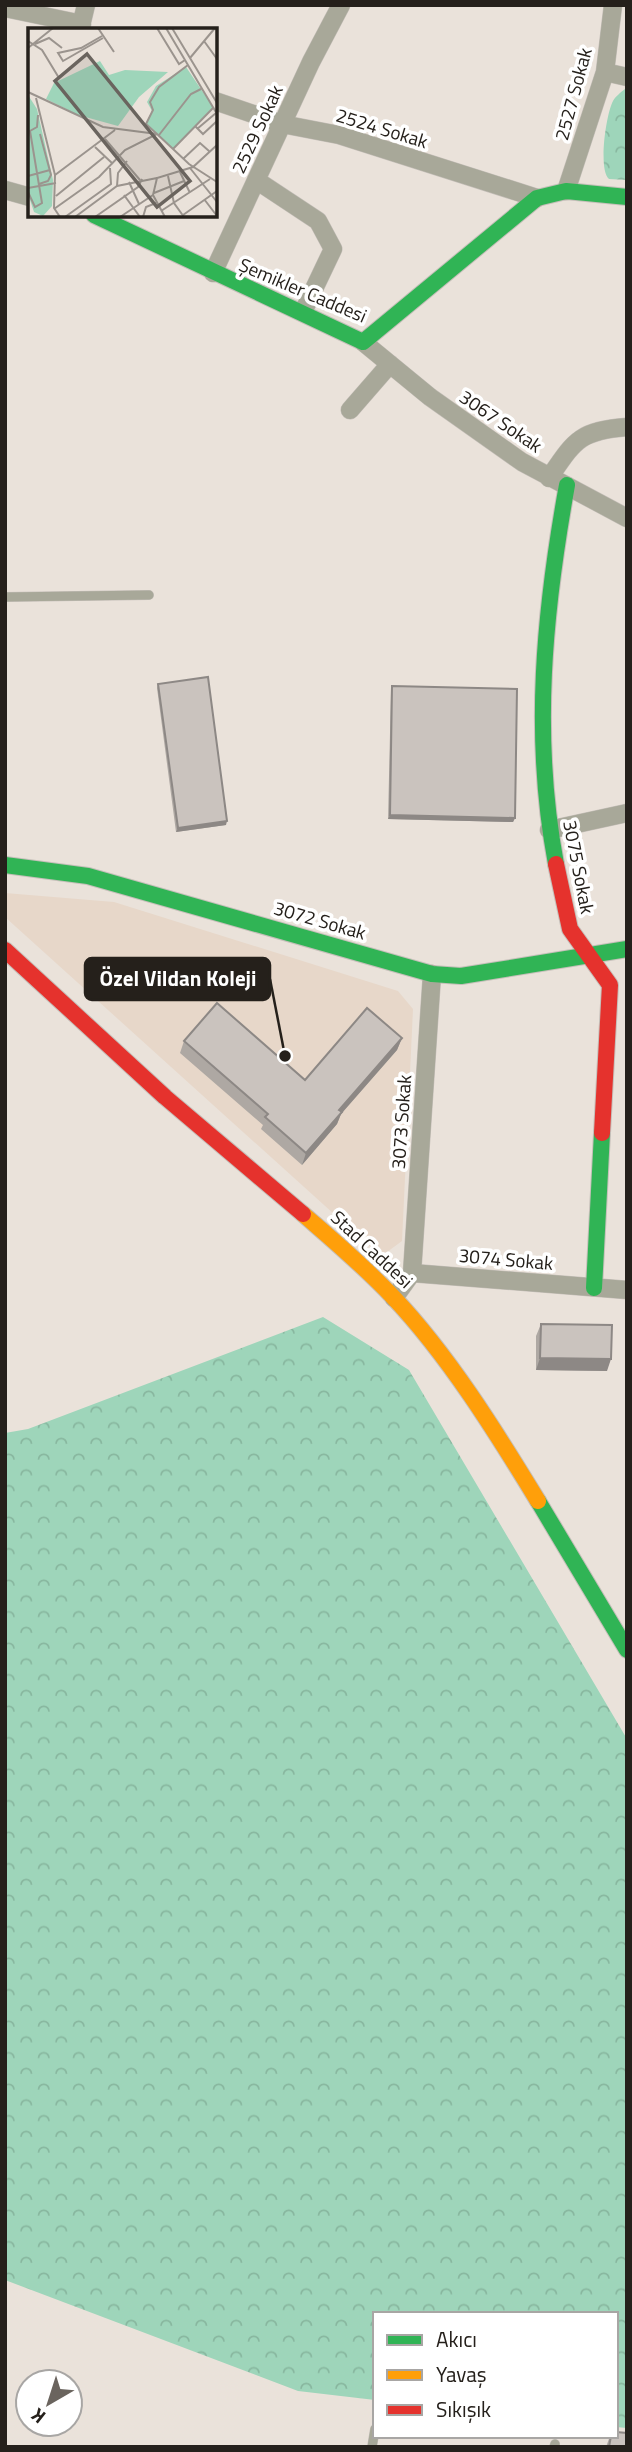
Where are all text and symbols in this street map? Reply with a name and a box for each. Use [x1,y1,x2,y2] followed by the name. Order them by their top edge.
[28,28,217,217] inset map
[546,44,599,143] street label: 2527 Sokak
[223,80,290,178] street label: 2529 Sokak
[333,100,432,155] street label: 2524 Sokak
[235,250,372,330] street label: Şemikler Caddesi
[454,382,549,459] street label: 3067 Sokak
[556,818,603,916] street label: 3075 Sokak
[271,893,370,947] street label: 3072 Sokak
[85,958,270,1000] callout: Özel Vildan Koleji
[100,962,256,994] text: Özel Vildan Koleji
[383,1074,418,1170] street label: 3073 Sokak
[325,1203,420,1294] street label: Stad Caddesi
[458,1240,554,1277] street label: 3074 Sokak
[373,2312,618,2438] legend
[436,2323,477,2355] text: Akıcı
[436,2358,487,2390] text: Yavaş
[14,2368,84,2438] north arrow
[436,2393,491,2425] text: Sıkışık
[24,2402,51,2431] text: K

